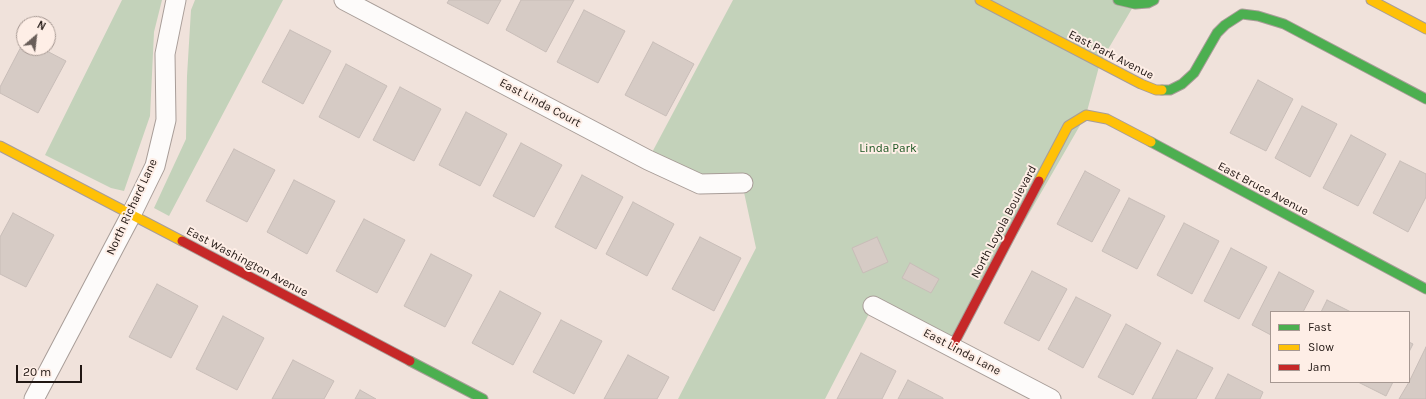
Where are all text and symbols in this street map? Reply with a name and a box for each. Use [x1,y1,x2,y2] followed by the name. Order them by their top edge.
[16,16,56,56] north arrow
[35,18,48,33] text: N
[1066,27,1156,83] street label: East Park Avenue
[497,76,583,130] street label: East Linda Court
[859,142,917,156] park label: Linda Park
[103,157,161,257] street label: North Richard Lane
[1215,159,1311,219] street label: East Bruce Avenue
[968,163,1040,281] street label: North Loyola Boulevard
[184,224,310,300] street label: East Washington Avenue
[1270,311,1410,383] legend
[1308,320,1331,334] text: Fast
[921,326,1003,378] street label: East Linda Lane
[1308,340,1334,354] text: Slow
[18,357,84,383] scale bar
[1308,360,1331,374] text: Jam
[23,365,51,379] text: 20 m

